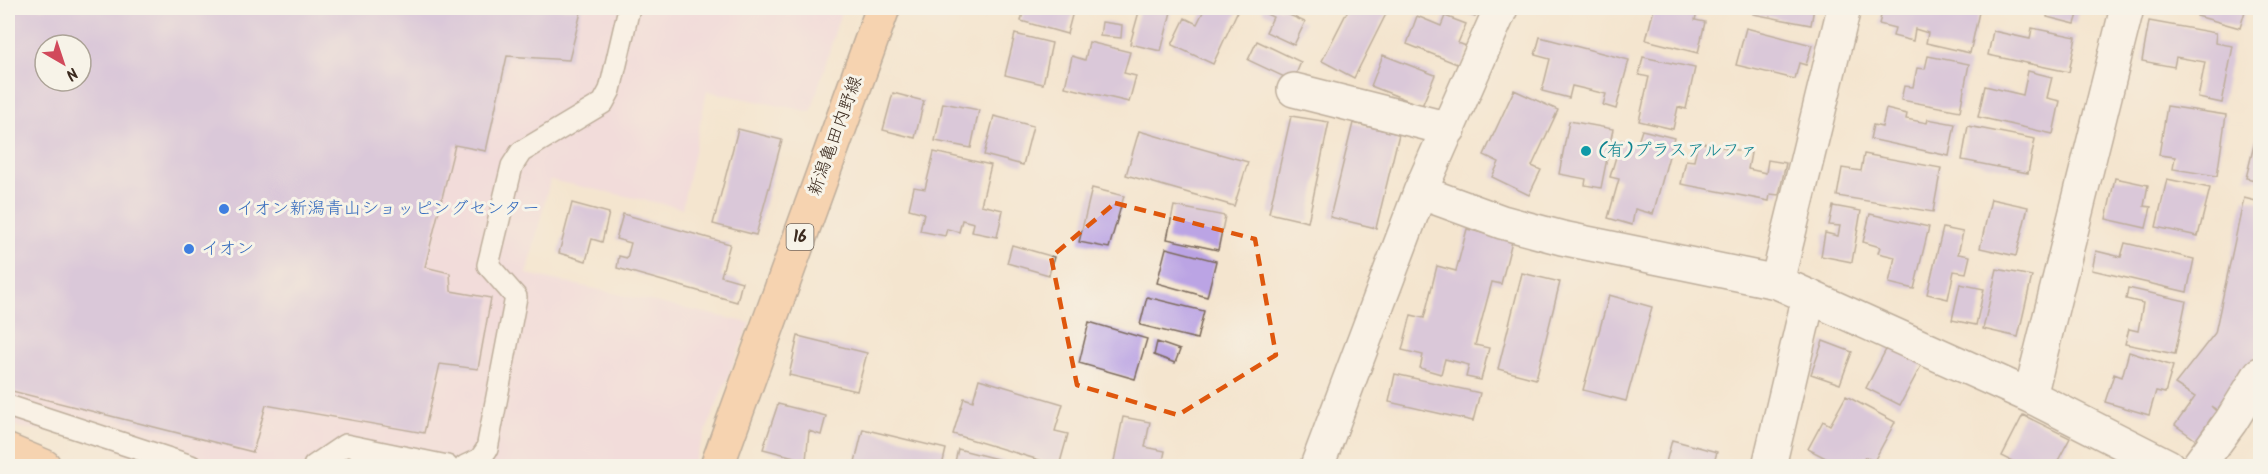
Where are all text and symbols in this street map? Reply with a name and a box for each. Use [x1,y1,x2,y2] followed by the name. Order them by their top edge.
[33,33,93,93] north arrow
[60,61,83,86] text: N
[801,72,871,200] street label: 新潟亀田内野線
[1598,137,1758,166] place label: (有)プラスアルファ
[1579,144,1593,158] marker: (有)プラスアルファ
[236,195,540,224] place label: イオン新潟青山ショッピングセンター
[217,202,231,216] marker: イオン新潟青山ショッピングセンター
[786,224,814,250] road number: 16
[201,235,254,264] place label: イオン
[182,242,196,256] marker: イオン

